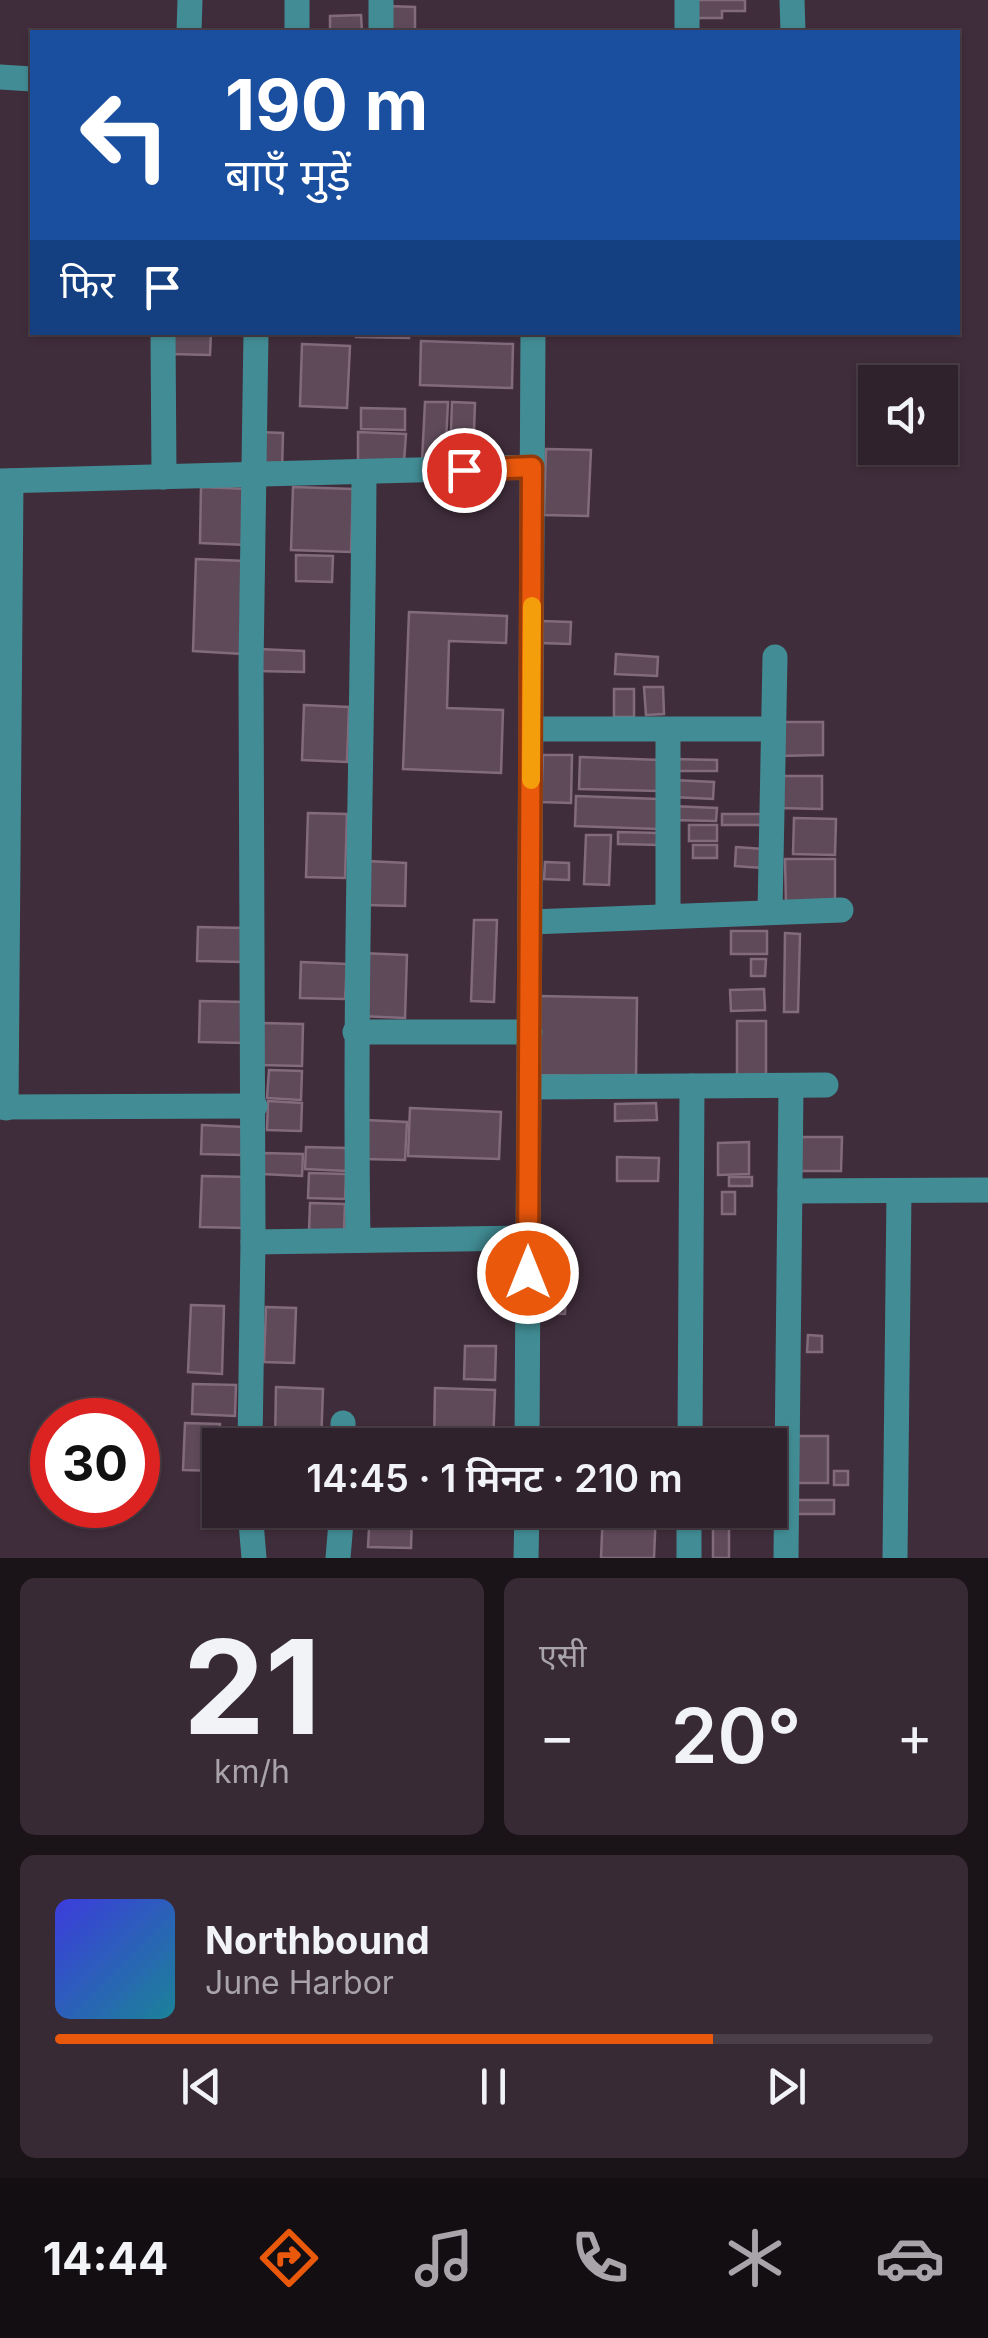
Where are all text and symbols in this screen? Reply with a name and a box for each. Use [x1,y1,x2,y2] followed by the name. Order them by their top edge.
[225,62,428,147] text: 190 m
[60,70,190,200] icon: left
[225,147,351,202] text: बाएँ मुड़ें
[135,260,190,315] icon: arrive
[60,261,115,307] text: फिर
[858,365,958,465] map controls
[858,365,958,465] button: sound
[422,428,507,513] pin
[437,443,492,498] icon: arrive
[476,1221,580,1325] position arrow
[30,1398,160,1528] speed limit sign: 30
[306,1455,683,1501] text: 14:45 · 1 मिनट · 210 m
[183,1608,321,1765] text: 21
[539,1636,587,1675] text: एसी
[671,1690,801,1781] text: 20°
[539,1703,575,1769] text: −
[897,1703,933,1769] text: +
[214,1752,290,1791] text: km/h
[205,1917,430,1963] text: Northbound
[205,1963,394,2002] text: June Harbor
[174,2059,229,2114] icon: previous
[466,2059,521,2114] icon: pause
[759,2059,814,2114] icon: next
[254,2223,324,2293] icon: directions
[409,2223,479,2293] icon: music
[565,2223,635,2293] icon: phone
[720,2223,790,2293] icon: climate
[875,2223,945,2293] icon: car
[43,2231,168,2286] text: 14:44

